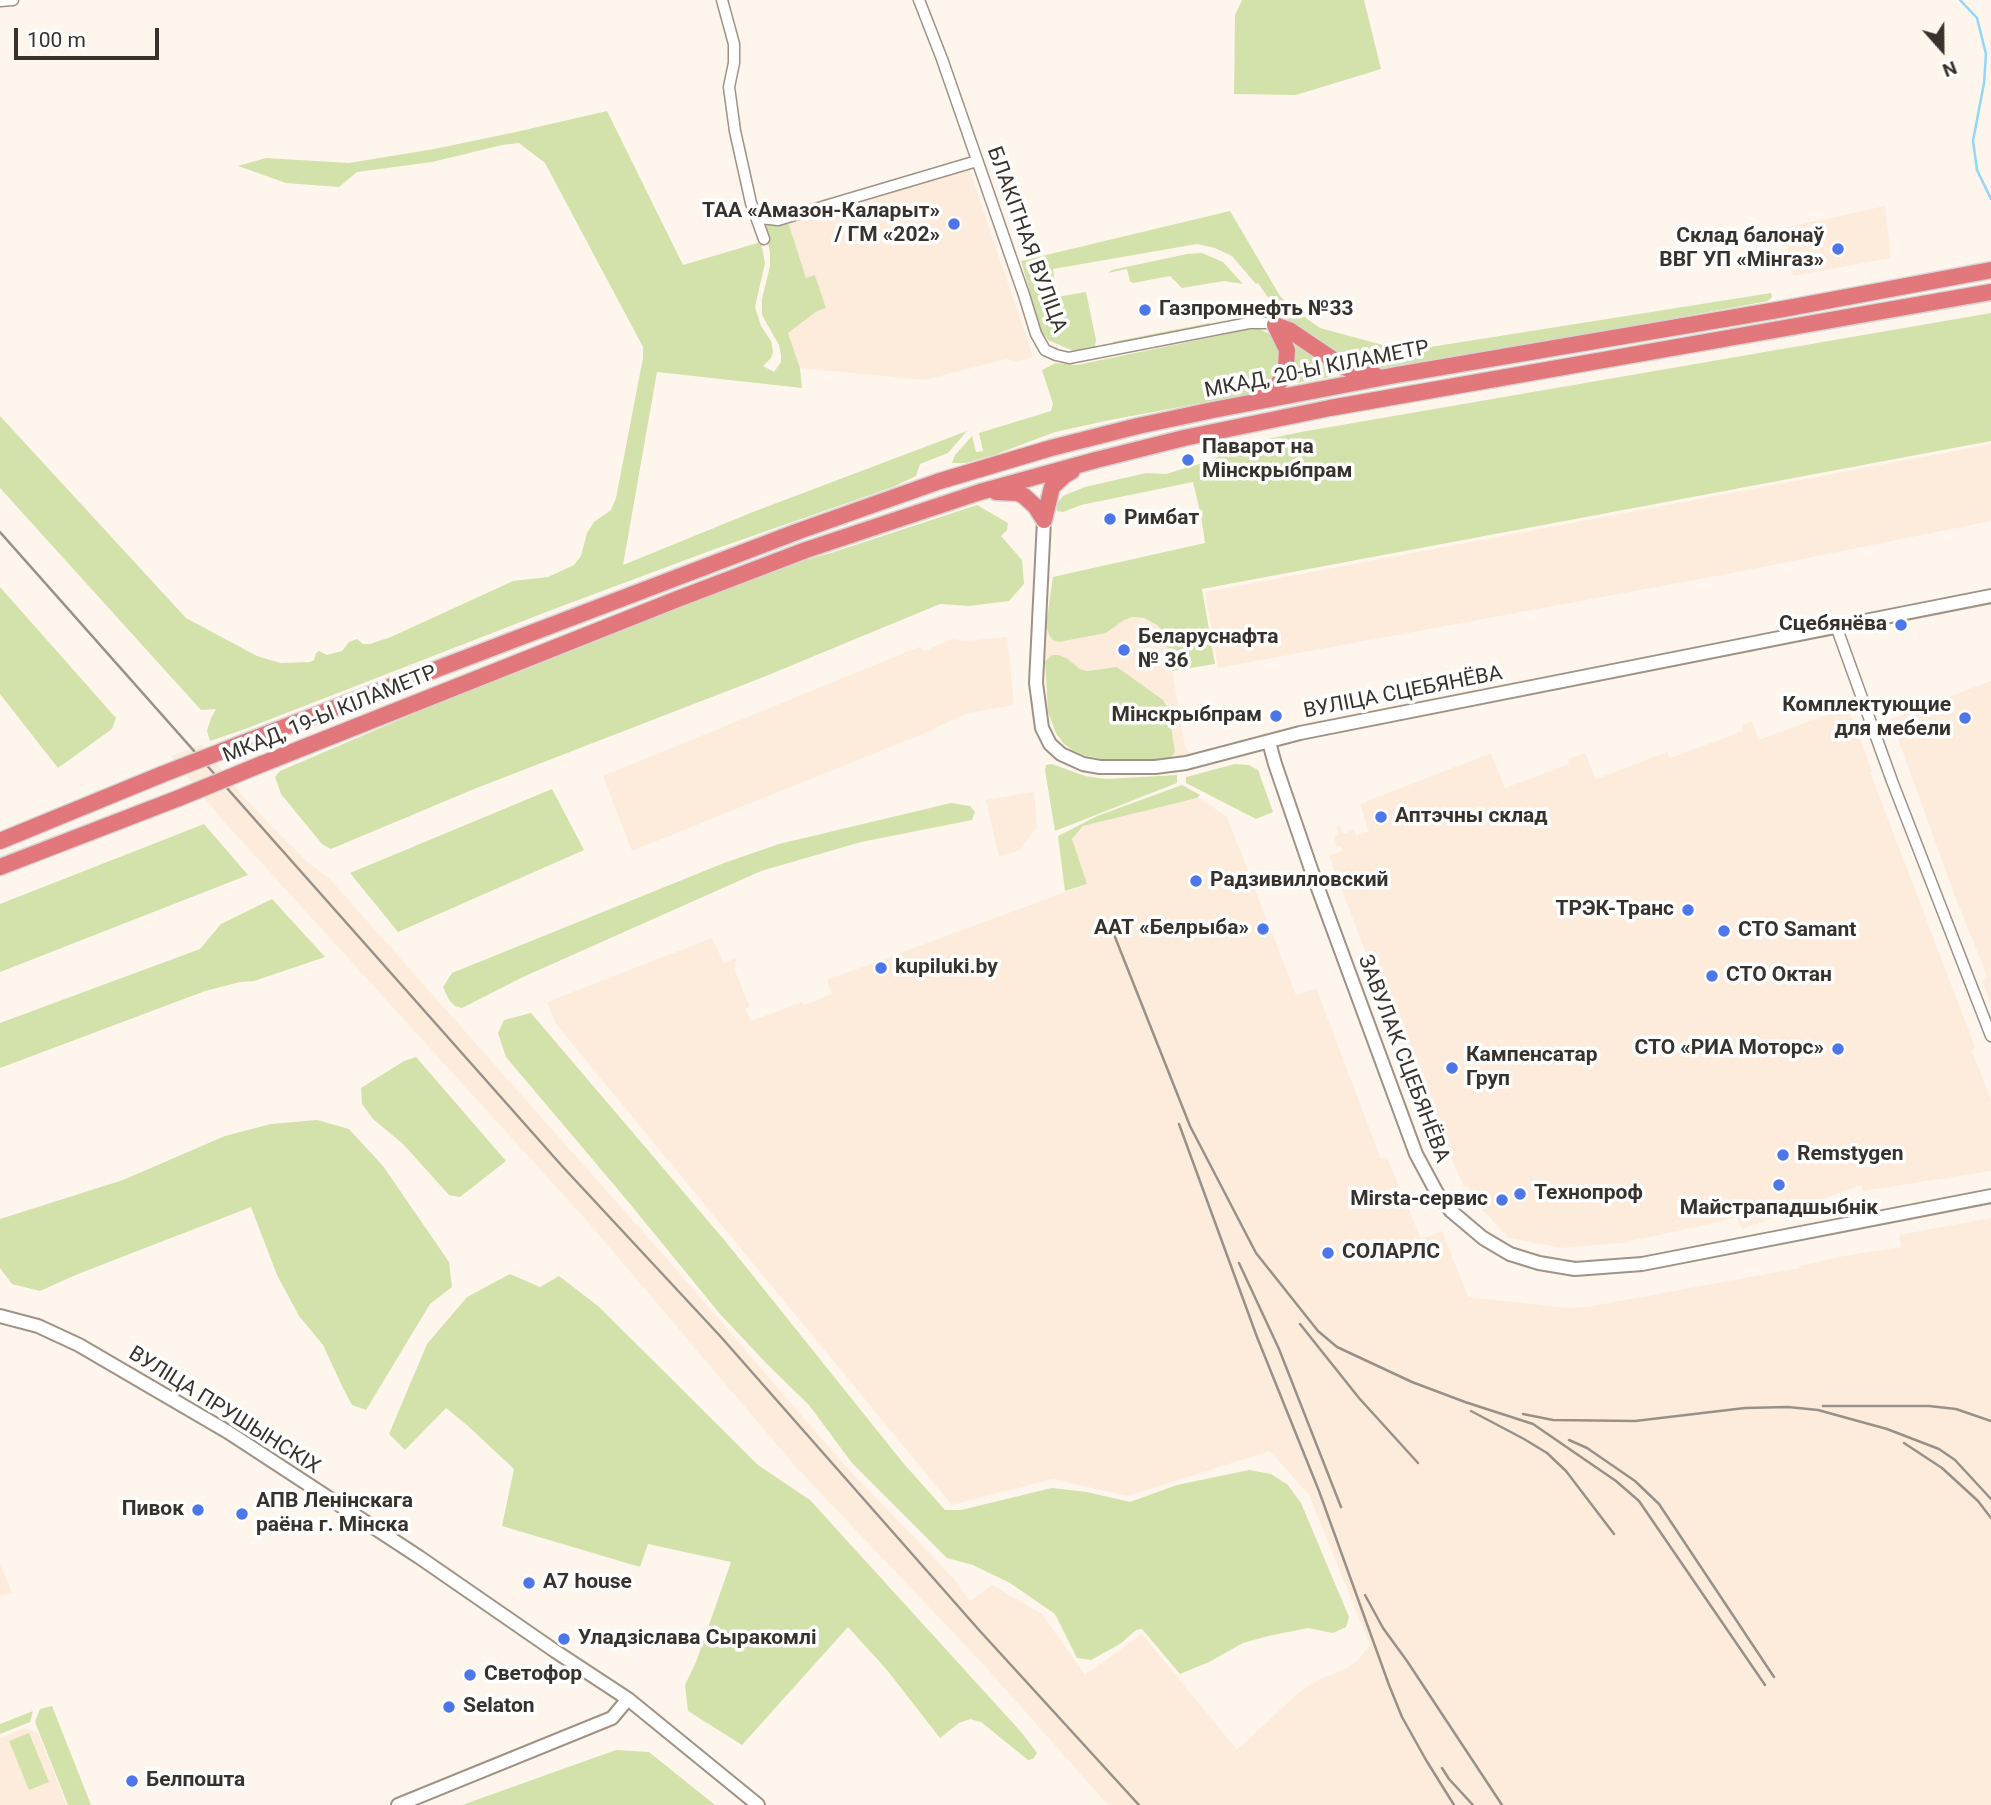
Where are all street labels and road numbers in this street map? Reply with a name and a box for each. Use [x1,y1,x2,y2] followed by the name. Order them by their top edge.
[981,143,1071,337] street label: БЛАКІТНАЯ ВУЛІЦА
[1203,336,1431,404] street label: МКАД, 20-Ы КІЛАМЕТР
[220,661,440,769] street label: МКАД, 19-Ы КІЛАМЕТР
[1301,661,1505,725] street label: ВУЛІЦА СЦЕБЯНЁВА
[1352,952,1454,1166] street label: ЗАВУЛАК СЦЕБЯНЁВА
[124,1342,324,1480] street label: ВУЛІЦА ПРУШЫНСКІХ

